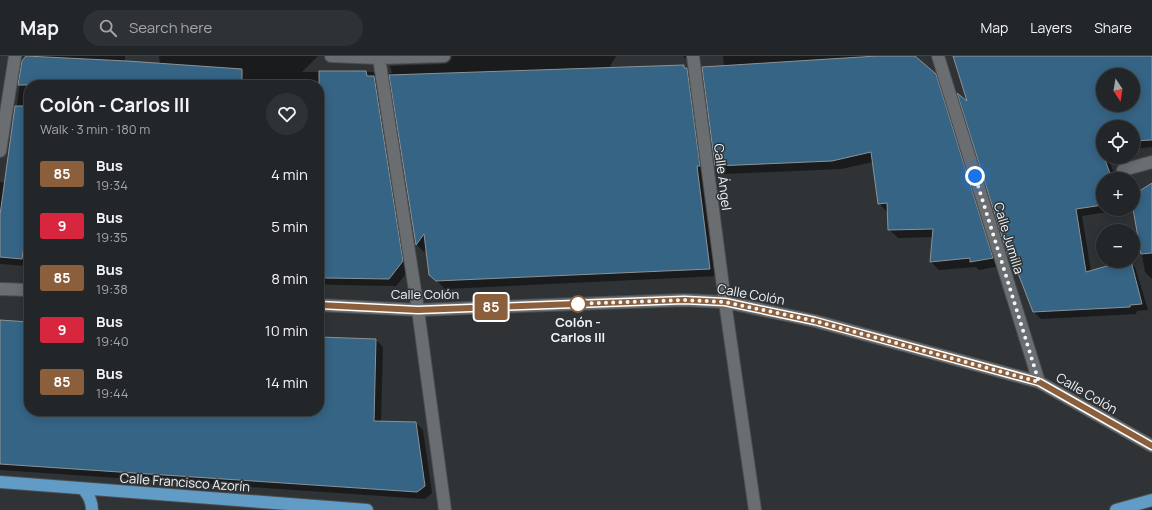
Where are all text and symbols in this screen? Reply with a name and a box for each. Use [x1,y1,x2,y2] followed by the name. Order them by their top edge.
[83,10,363,46] search box
[20,15,59,41] text: Map
[97,17,119,39] icon: search
[129,17,212,38] text: Search here
[980,18,1008,37] text: Map
[1030,18,1072,37] text: Layers
[1094,18,1132,37] text: Share
[1096,68,1140,112] north arrow
[1096,68,1140,268] map controls
[40,92,190,118] text: Colón - Carlos III
[266,93,308,135] button: heart
[40,120,150,138] text: Walk · 3 min · 180 m
[1096,120,1140,164] button: locate
[710,143,736,211] street label: Calle Ángel
[96,155,123,176] text: Bus
[54,164,70,183] text: 85
[271,164,308,185] text: 4 min
[965,166,985,186] your location
[1096,172,1140,216] button: +
[96,176,128,194] text: 19:34
[990,200,1028,276] street label: Calle Jumilla
[96,207,123,228] text: Bus
[58,216,66,235] text: 9
[271,216,308,237] text: 5 min
[1096,224,1140,268] button: −
[96,228,128,246] text: 19:35
[96,259,123,280] text: Bus
[54,268,70,287] text: 85
[271,268,308,289] text: 8 min
[716,279,786,309] street label: Calle Colón
[96,280,128,298] text: 19:38
[391,285,459,303] street label: Calle Colón
[473,294,509,320] line badge: 85
[569,295,587,313] marker: Colón - Carlos III
[483,297,499,316] text: 85
[96,311,123,332] text: Bus
[551,313,605,346] place label: Colón - Carlos III
[58,320,66,339] text: 9
[265,320,308,341] text: 10 min
[96,332,129,350] text: 19:40
[96,363,123,384] text: Bus
[1053,368,1121,418] street label: Calle Colón
[54,372,70,391] text: 85
[265,372,308,393] text: 14 min
[96,384,128,402] text: 19:44
[119,468,251,496] street label: Calle Francisco Azorín

